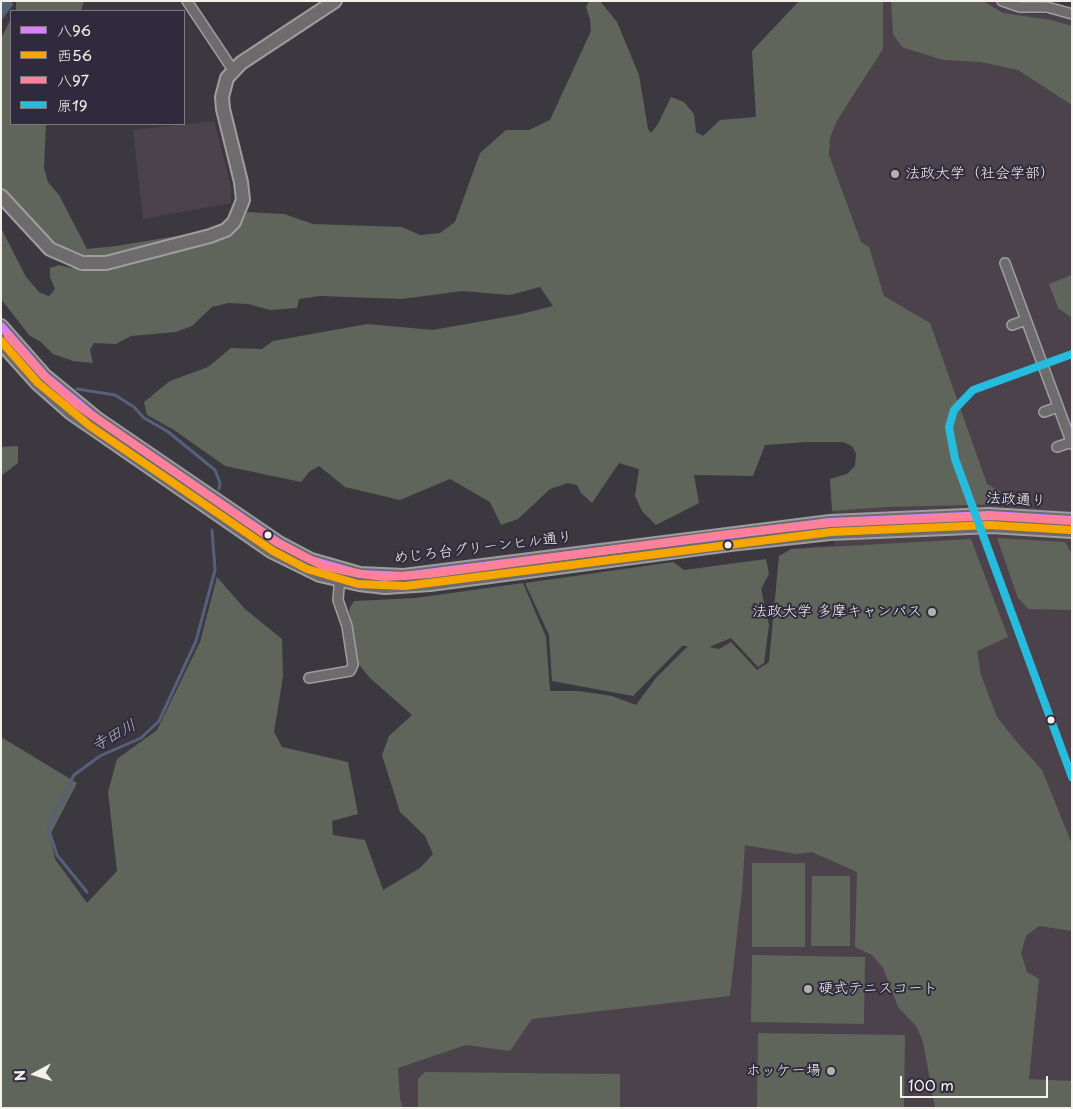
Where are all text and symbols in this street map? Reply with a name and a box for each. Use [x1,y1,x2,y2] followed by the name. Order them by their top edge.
[10,10,185,125] legend
[57,18,91,41] text: 八96
[57,43,92,66] text: 西56
[57,68,89,91] text: 八97
[57,93,88,116] text: 原19
[905,165,1055,183] place label: 法政大学（社会学部）
[889,168,901,180] marker: 法政大学（社会学部）
[986,489,1046,511] street label: 法政通り
[393,528,573,568] street label: めじろ台グリーンヒル通り
[263,530,273,540] unlabelled marker
[723,540,733,550] unlabelled marker
[752,603,922,621] place label: 法政大学 多摩キャンパス
[926,606,938,618] marker: 法政大学 多摩キャンパス
[1046,715,1056,725] unlabelled marker
[88,716,140,756] water label: 寺田川
[818,980,938,998] place label: 硬式テニスコート
[802,983,814,995] marker: 硬式テニスコート
[10,1049,60,1099] north arrow
[746,1062,821,1080] place label: ホッケー場
[825,1065,837,1077] marker: ホッケー場
[903,1066,1050,1098] scale bar
[9,1069,31,1082] text: N
[908,1073,954,1096] text: 100 m

